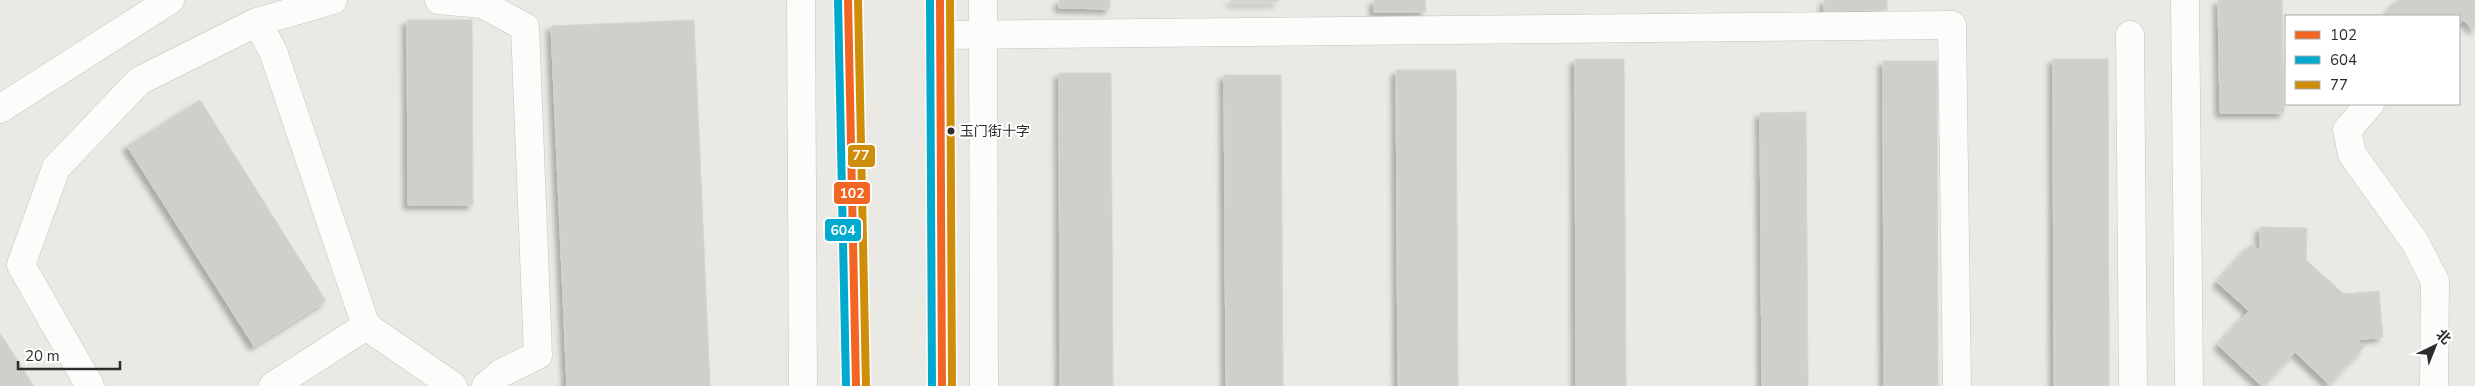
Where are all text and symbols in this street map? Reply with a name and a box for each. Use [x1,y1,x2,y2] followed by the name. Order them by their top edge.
[2285,15,2460,105] legend
[2330,25,2357,45] text: 102
[2330,50,2357,70] text: 604
[2330,75,2348,95] text: 77
[960,122,1030,141] place label: 玉门街十字
[946,126,956,136] marker: 玉门街十字
[847,144,876,168] line badge: 77
[853,146,869,165] text: 77
[833,181,871,205] line badge: 102
[839,184,865,203] text: 102
[824,218,862,242] line badge: 604
[830,221,856,240] text: 604
[2410,321,2460,371] north arrow
[2432,325,2455,349] text: 北
[18,338,120,370] scale bar
[25,346,60,366] text: 20 m

